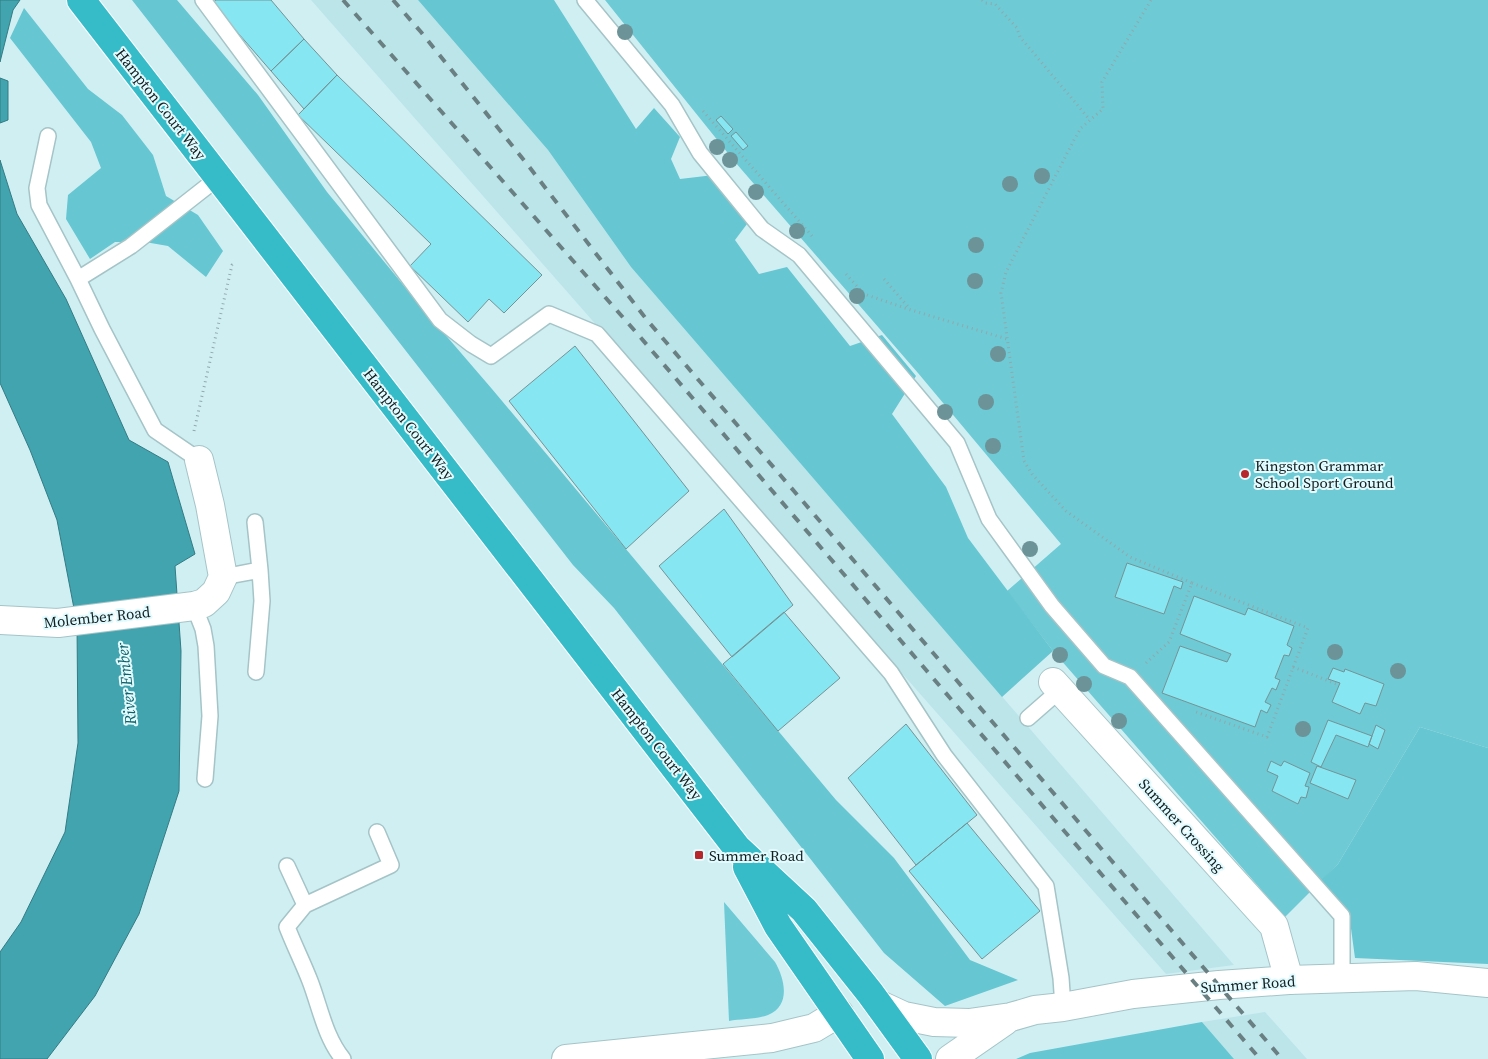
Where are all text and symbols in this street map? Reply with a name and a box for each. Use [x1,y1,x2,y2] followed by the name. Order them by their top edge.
[111,44,211,164] street label: Hampton Court Way
[359,364,459,484] street label: Hampton Court Way
[1255,455,1394,493] place label: Kingston Grammar School Sport Ground
[1239,468,1251,480] marker: Kingston Grammar School Sport Ground
[43,601,152,633] street label: Molember Road
[111,641,141,727] water label: River Ember
[607,684,707,804] street label: Hampton Court Way
[1134,774,1230,876] street label: Summer Crossing
[709,845,804,866] place label: Summer Road
[693,849,705,861] marker: Summer Road
[1200,970,1296,998] street label: Summer Road

